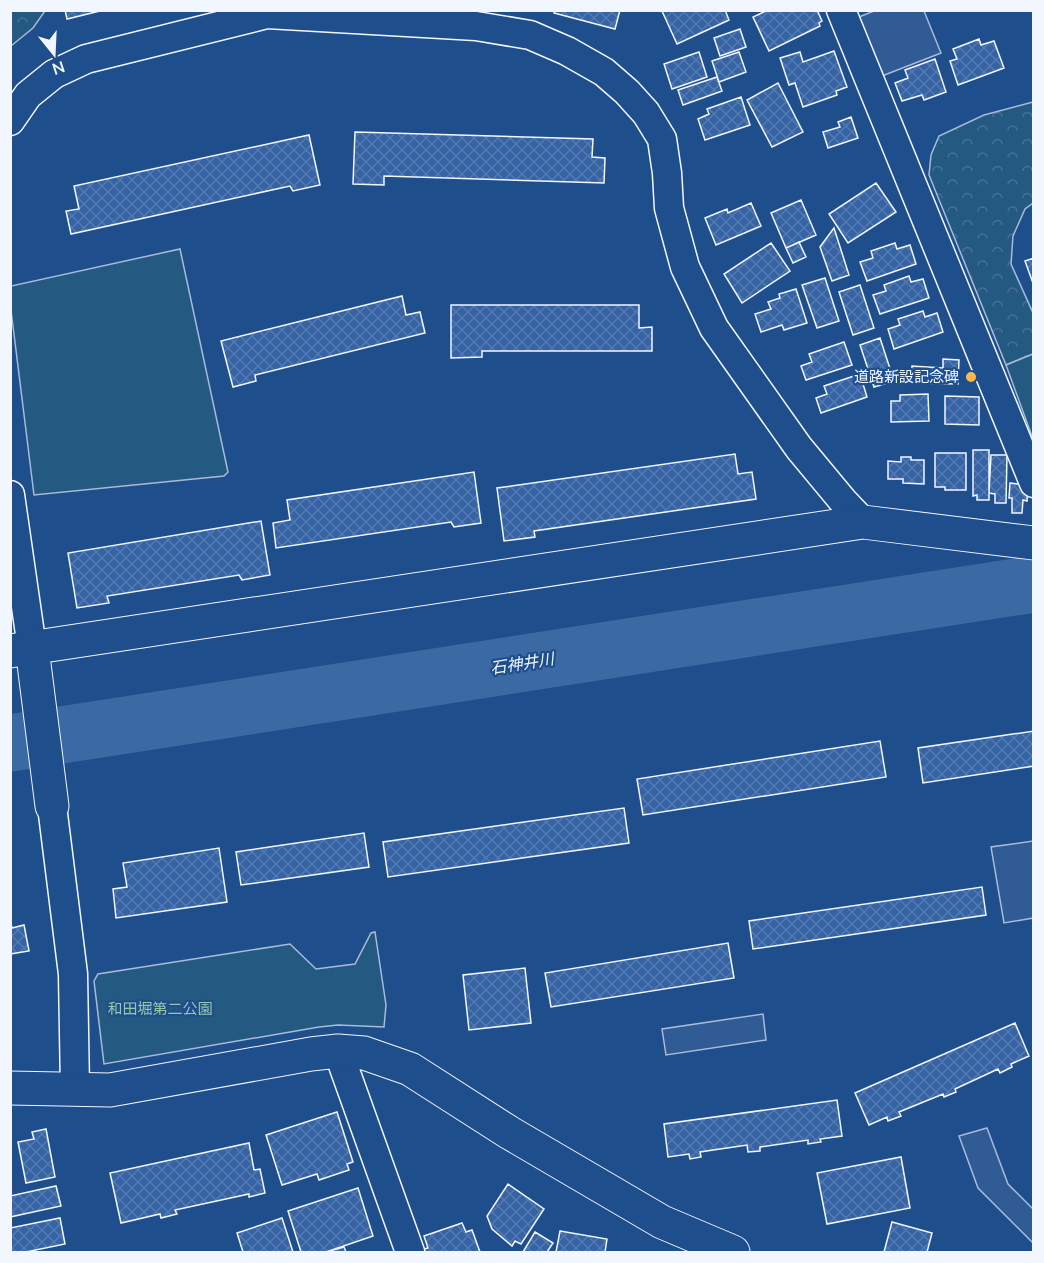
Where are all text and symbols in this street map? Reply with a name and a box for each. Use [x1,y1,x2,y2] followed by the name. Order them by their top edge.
[24,24,84,84] north arrow
[50,57,67,80] text: N
[854,367,959,386] place label: 道路新設記念碑
[964,370,978,384] marker: 道路新設記念碑
[489,648,557,678] water label: 石神井川
[107,999,213,1018] park label: 和田堀第二公園

